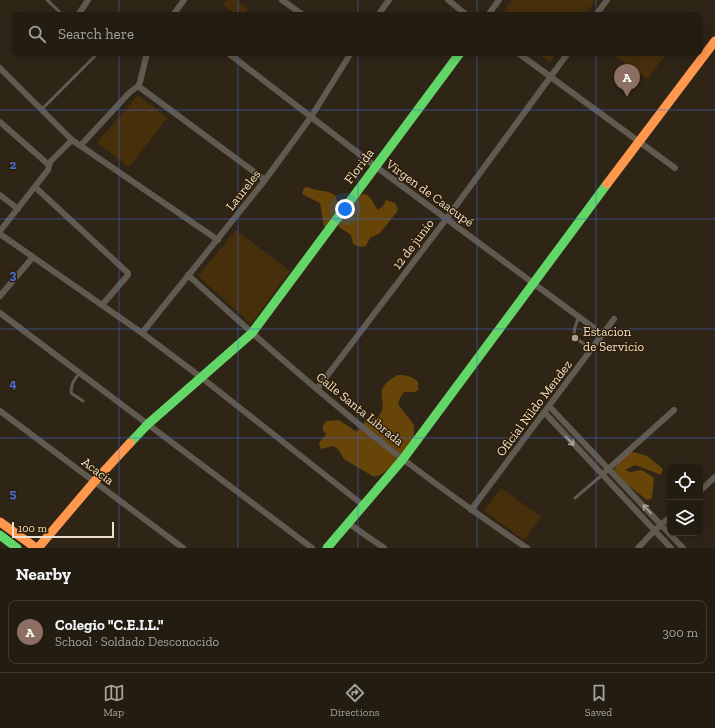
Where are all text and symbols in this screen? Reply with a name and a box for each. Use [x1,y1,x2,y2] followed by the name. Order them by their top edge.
[12,12,703,56] search box
[26,23,48,45] icon: search
[58,25,134,43] text: Search here
[614,64,640,97] pin: A
[341,145,377,186] street label: Florida
[382,156,477,230] street label: Virgen de Caacupé
[10,157,17,172] text: 2
[222,166,264,213] street label: Laureles
[335,199,355,219] your location
[389,216,438,273] street label: 12 de junio
[10,267,17,282] text: 3
[583,324,645,354] place label: Estacion de Servicio
[570,333,580,343] marker: Estacion de Servicio
[493,357,575,459] street label: Oficial Nildo Mendez
[313,369,407,449] street label: Calle Santa Librada
[9,376,17,391] text: 4
[565,436,575,446] one-way arrow
[79,454,118,488] street label: Acacia
[667,464,703,536] map controls
[667,464,703,500] button: locate
[10,486,17,501] text: 5
[667,500,703,536] button: layers
[642,504,651,515] one-way arrow
[12,520,114,539] scale bar
[18,522,47,535] text: 100 m
[16,564,71,584] text: Nearby
[55,616,164,634] text: Colegio "C.E.I.L."
[26,625,34,640] text: A
[662,625,698,640] text: 300 m
[55,634,219,649] text: School · Soldado Desconocido
[103,682,125,719] tab: Map
[330,682,380,719] tab: Directions
[585,682,612,719] tab: Saved

